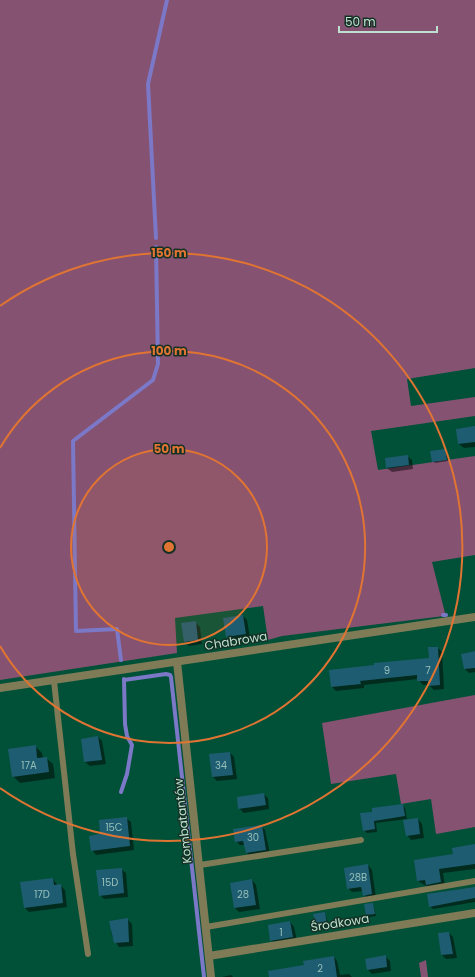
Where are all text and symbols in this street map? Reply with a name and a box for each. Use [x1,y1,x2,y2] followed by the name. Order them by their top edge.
[339,8,437,34] scale bar
[345,13,376,30] text: 50 m
[151,244,187,261] text: 150 m
[151,342,187,359] text: 100 m
[154,440,185,457] text: 50 m
[162,540,176,554] centre of rings
[203,627,269,654] street label: Chabrowa
[384,663,390,678] house number: 9
[425,663,431,678] house number: 7
[21,758,37,773] house number: 17A
[215,758,227,773] house number: 34
[170,777,195,864] street label: Kombatantów
[105,820,123,835] house number: 15C
[247,830,259,845] house number: 30
[349,870,367,885] house number: 28B
[102,875,118,890] house number: 15D
[34,887,50,902] house number: 17D
[237,887,249,902] house number: 28
[309,909,370,936] street label: Środkowa
[279,925,283,940] house number: 1
[317,961,323,976] house number: 2

